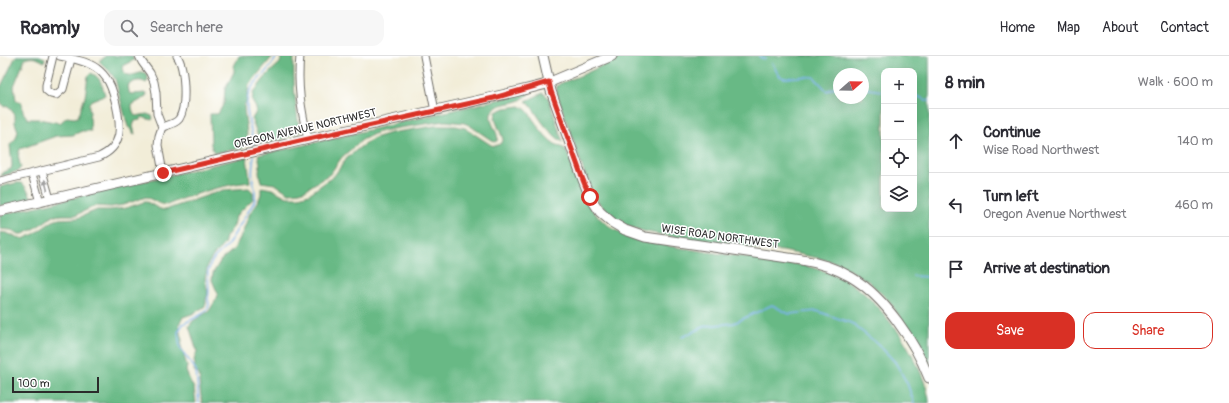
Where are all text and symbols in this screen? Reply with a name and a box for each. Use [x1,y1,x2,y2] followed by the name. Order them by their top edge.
[104,10,384,46] search box
[20,16,80,40] text: Roamly
[118,17,140,39] icon: search
[150,18,223,37] text: Search here
[1000,19,1035,36] text: Home
[1057,19,1080,36] text: Map
[1102,19,1138,36] text: About
[1160,19,1209,36] text: Contact
[833,68,869,104] north arrow
[881,68,917,212] map controls
[881,68,917,104] button: +
[945,72,985,93] text: 8 min
[1138,74,1213,90] text: Walk · 600 m
[881,104,917,140] button: −
[233,106,378,151] street label: OREGON AVENUE NORTHWEST
[983,123,1041,142] text: Continue
[945,130,967,152] icon: ahead
[1177,133,1213,149] text: 140 m
[881,140,917,176] button: locate
[983,142,1099,158] text: Wise Road Northwest
[154,164,172,182] route end
[881,176,917,212] button: layers
[43,179,49,191] one-way arrow
[983,187,1039,206] text: Turn left
[581,188,599,206] route start
[945,194,967,216] icon: left
[1175,197,1213,213] text: 460 m
[983,206,1126,222] text: Oregon Avenue Northwest
[660,222,779,251] street label: WISE ROAD NORTHWEST
[945,258,967,280] icon: arrive
[983,259,1110,278] text: Arrive at destination
[945,312,1075,349] button: Save
[1083,312,1213,349] button: Share
[12,375,99,394] scale bar
[18,377,49,390] text: 100 m

